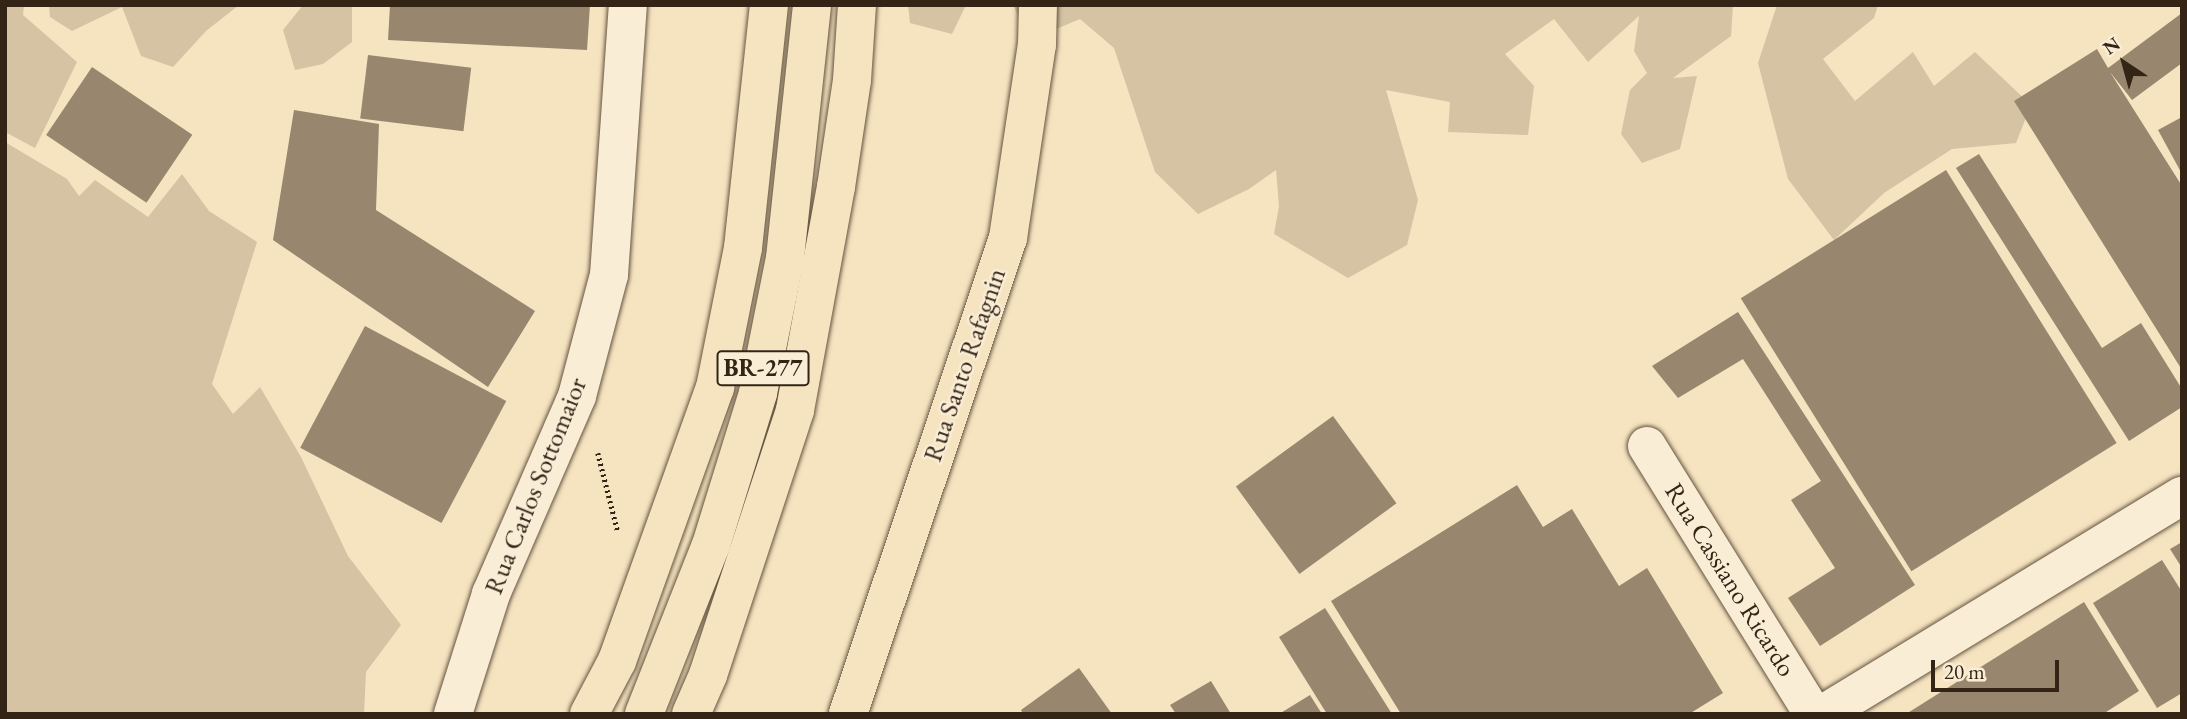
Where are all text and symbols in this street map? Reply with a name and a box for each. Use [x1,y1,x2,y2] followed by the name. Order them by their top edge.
[2089,28,2159,98] north arrow
[2098,31,2125,60] text: N
[917,264,1013,466] street label: Rua Santo Rafagnin
[716,348,810,388] road number: BR-277
[478,373,594,599] street label: Rua Carlos Sottomaior
[1658,478,1802,682] street label: Rua Cassiano Ricardo
[1935,646,2063,690] scale bar
[1944,658,1985,685] text: 20 m

